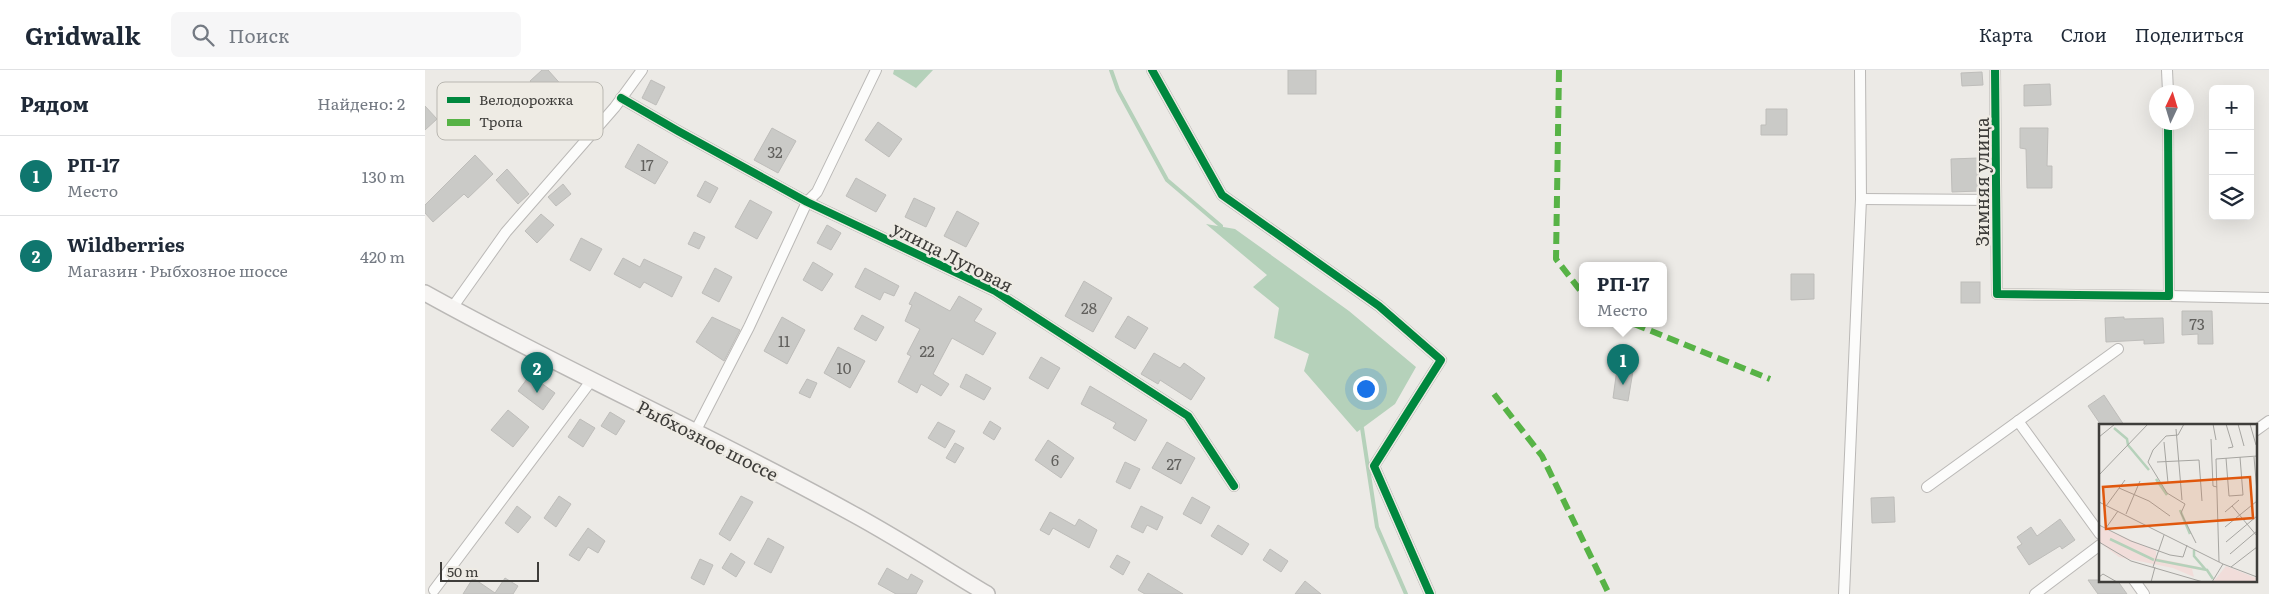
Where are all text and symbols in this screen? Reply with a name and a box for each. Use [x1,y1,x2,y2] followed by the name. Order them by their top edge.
[171,12,521,57] search box
[25,17,141,52] text: Gridwalk
[189,21,217,49] icon: search
[229,21,289,49] text: Поиск
[1979,21,2033,48] text: Карта
[2061,21,2107,48] text: Слои
[2135,21,2244,48] text: Поделиться
[437,82,603,140] legend
[2149,85,2194,130] north arrow
[2209,85,2254,220] map controls
[2209,85,2254,130] button: +
[20,87,89,118] text: Рядом
[479,89,574,109] text: Велодорожка
[317,91,405,115] text: Найдено: 2
[479,111,523,131] text: Тропа
[1968,117,1995,247] street label: Зимняя улица
[2209,130,2254,175] button: −
[767,140,783,163] house number: 32
[67,150,120,178] text: РП-17
[640,153,654,176] house number: 17
[33,164,39,188] text: 1
[362,164,405,188] text: 130 m
[2209,175,2254,220] button: layers
[67,178,118,202] text: Место
[888,214,1018,298] street label: улица Луговая
[67,230,185,258] text: Wildberries
[32,244,40,268] text: 2
[360,244,405,268] text: 420 m
[67,258,288,282] text: Магазин · Рыбхозное шоссе
[1579,262,1667,327] popup
[1597,269,1649,297] text: РП-17
[1081,296,1097,319] house number: 28
[1597,297,1648,321] text: Место
[2189,312,2205,335] house number: 73
[778,329,790,352] house number: 11
[919,339,935,362] house number: 22
[1607,344,1639,385] pin: 1
[521,352,553,393] pin: 2
[837,356,852,379] house number: 10
[1353,376,1379,402] your location
[633,393,783,487] street label: Рыбхозное шоссе
[2099,424,2257,582] inset map
[1051,448,1059,471] house number: 6
[1166,452,1182,475] house number: 27
[440,559,539,582] scale bar
[447,561,479,581] text: 50 m

